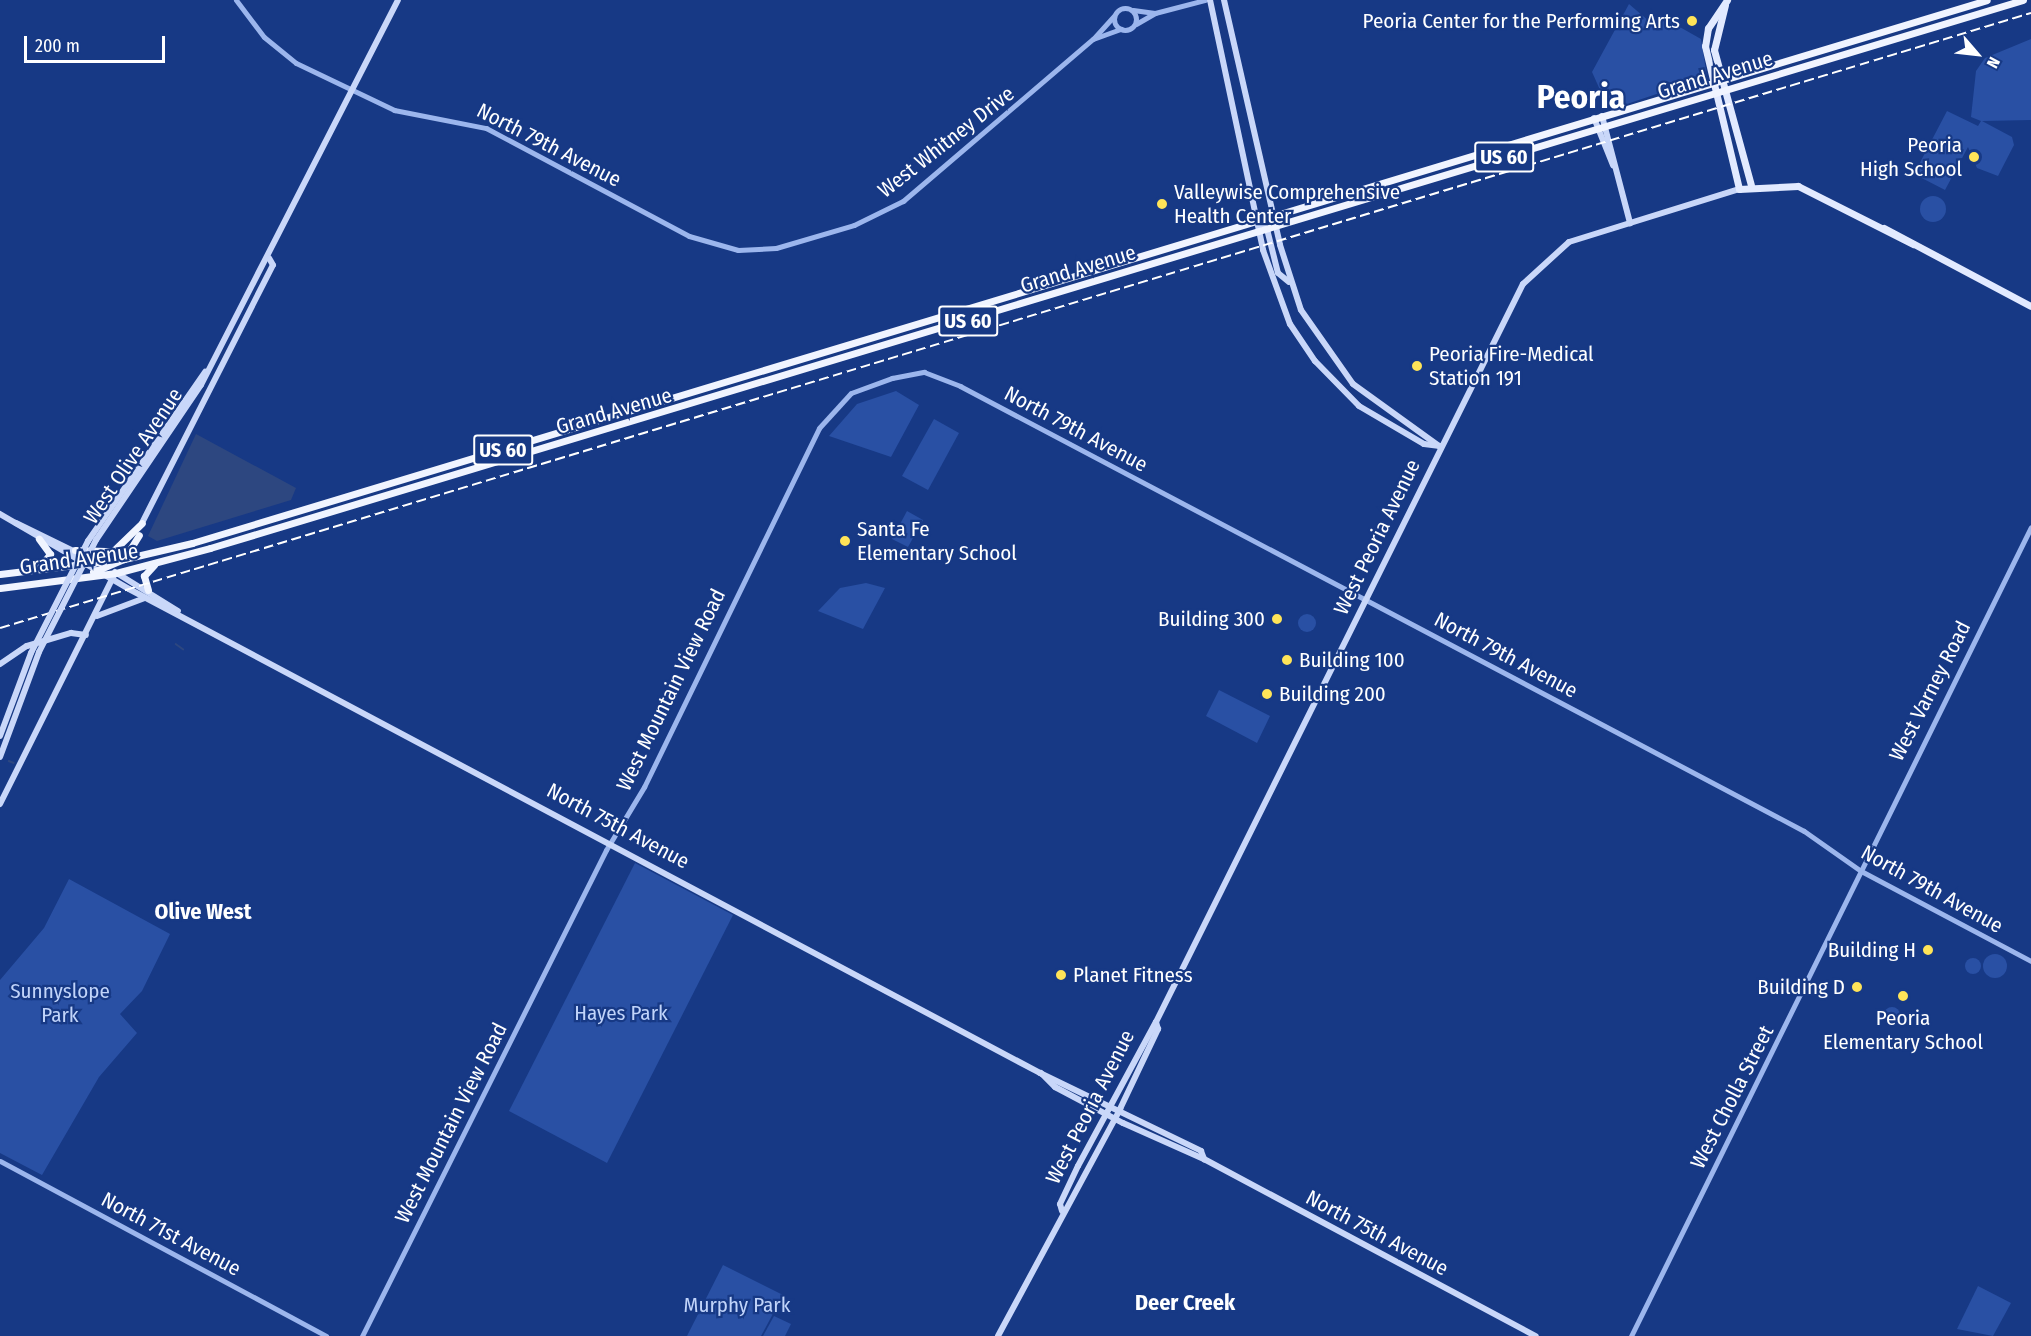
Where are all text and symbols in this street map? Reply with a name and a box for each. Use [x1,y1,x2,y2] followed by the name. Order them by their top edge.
[1363,8,1680,34] place label: Peoria Center for the Performing Arts
[1685,14,1699,28] marker: Peoria Center for the Performing Arts
[27,24,168,62] scale bar
[1947,24,2007,84] north arrow
[35,35,80,57] text: 200 m
[1654,46,1776,104] street label: Grand Avenue
[1983,54,2004,71] text: N
[1537,78,1625,118] district label: Peoria
[873,81,1019,203] street label: West Whitney Drive
[473,98,625,192] street label: North 79th Avenue
[1860,132,1962,182] place label: Peoria High School
[1474,140,1534,174] road number: US 60
[1967,150,1981,164] marker: Peoria High School
[1174,179,1400,229] place label: Valleywise Comprehensive Health Center
[1155,197,1169,211] marker: Valleywise Comprehensive Health Center
[1017,240,1139,298] street label: Grand Avenue
[938,304,998,338] road number: US 60
[1429,341,1594,391] place label: Peoria Fire-Medical Station 191
[1410,359,1424,373] marker: Peoria Fire-Medical Station 191
[1000,381,1152,477] street label: North 79th Avenue
[553,382,675,440] street label: Grand Avenue
[78,383,188,529] street label: West Olive Avenue
[473,433,533,467] road number: US 60
[1329,455,1425,619] street label: West Peoria Avenue
[857,516,1017,566] place label: Santa Fe Elementary School
[838,534,852,548] marker: Santa Fe Elementary School
[18,538,140,580] street label: Grand Avenue
[611,585,731,795] street label: West Mountain View Road
[1158,606,1265,632] place label: Building 300
[1430,607,1582,703] street label: North 79th Avenue
[1270,612,1284,626] marker: Building 300
[1884,617,1976,765] street label: West Varney Road
[1299,647,1405,673] place label: Building 100
[1280,653,1294,667] marker: Building 100
[1279,681,1386,707] place label: Building 200
[1260,687,1274,701] marker: Building 200
[542,778,694,874] street label: North 75th Avenue
[1857,840,2007,938] street label: North 79th Avenue
[155,899,251,925] district label: Olive West
[1828,937,1916,963] place label: Building H
[1921,943,1935,957] marker: Building H
[1073,962,1193,988] place label: Planet Fitness
[1054,968,1068,982] marker: Planet Fitness
[1757,974,1845,1000] place label: Building D
[10,978,110,1028] park label: Sunnyslope Park
[1850,980,1864,994] marker: Building D
[1896,989,1910,1003] marker: Peoria Elementary School
[574,1000,668,1026] park label: Hayes Park
[1823,1005,1983,1055] place label: Peoria Elementary School
[389,1019,513,1227] street label: West Mountain View Road
[1685,1021,1779,1173] street label: West Cholla Street
[1040,1026,1140,1188] street label: West Peoria Avenue
[1301,1185,1453,1281] street label: North 75th Avenue
[97,1187,245,1281] street label: North 71st Avenue
[1135,1290,1235,1316] district label: Deer Creek
[684,1292,790,1318] park label: Murphy Park

